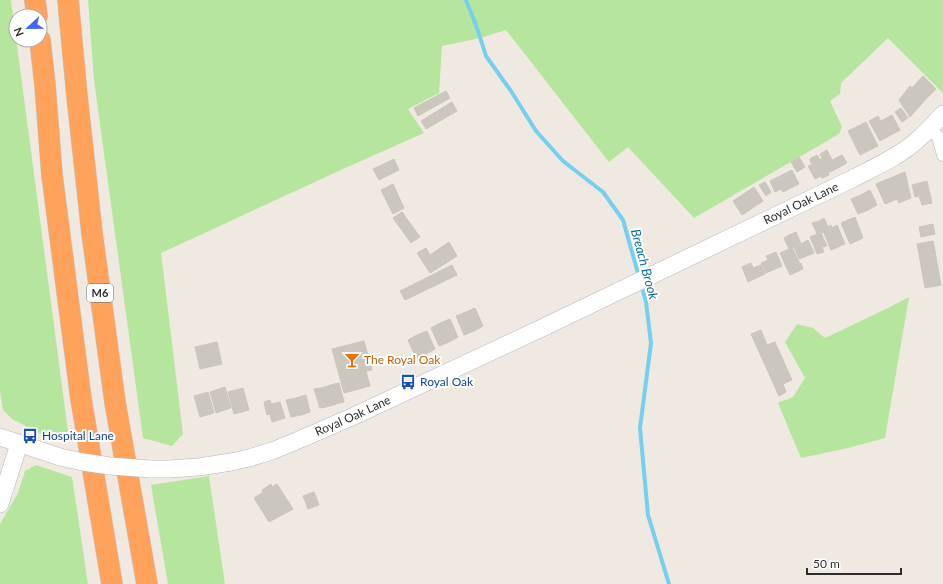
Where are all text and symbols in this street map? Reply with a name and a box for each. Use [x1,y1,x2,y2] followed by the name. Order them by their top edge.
[8,8,48,48] north arrow
[11,26,26,38] text: N
[761,179,841,227] street label: Royal Oak Lane
[628,227,662,302] water label: Breach Brook
[87,284,113,302] road number: M6
[343,351,361,369] bar icon: The Royal Oak
[364,352,441,367] place label: The Royal Oak
[399,373,417,391] bus stop icon: Royal Oak
[420,374,474,389] place label: Royal Oak
[312,392,393,439] street label: Royal Oak Lane
[21,427,39,445] bus stop icon: Hospital Lane
[42,428,114,443] place label: Hospital Lane
[807,550,901,576] scale bar
[813,556,840,571] text: 50 m

